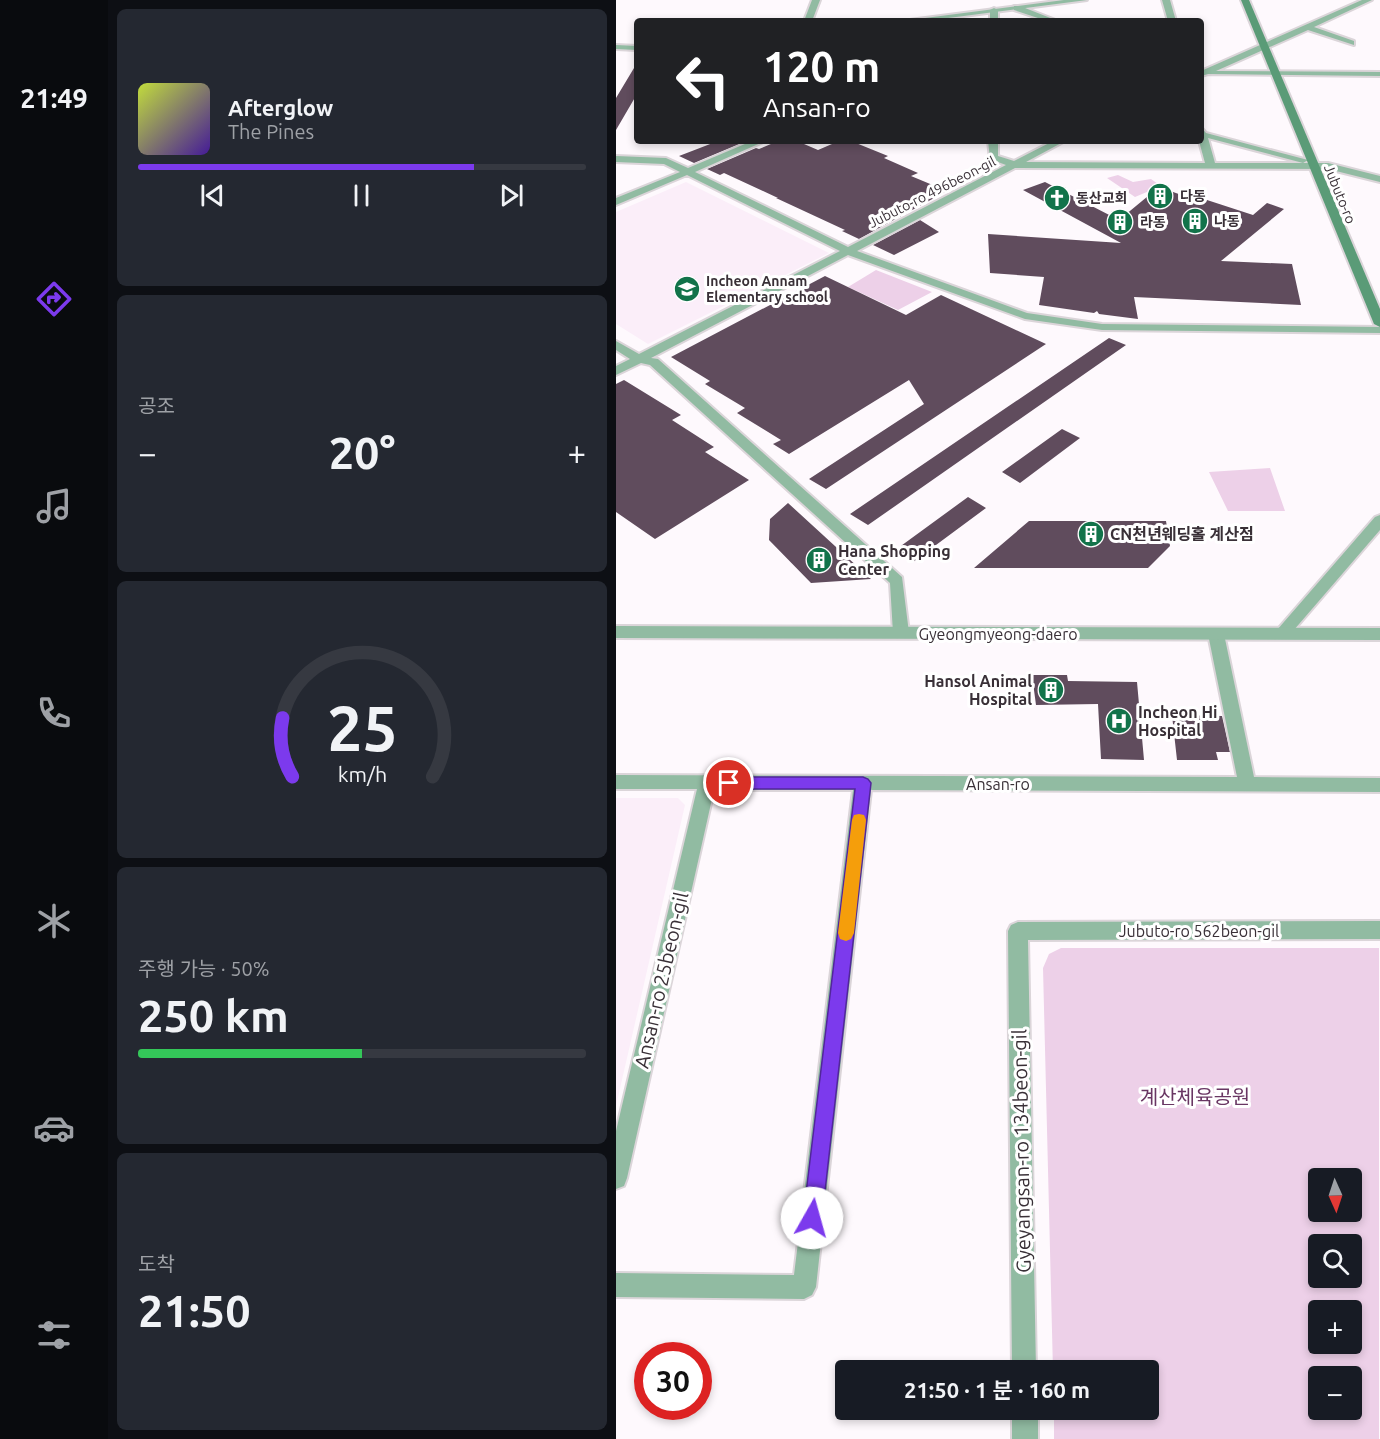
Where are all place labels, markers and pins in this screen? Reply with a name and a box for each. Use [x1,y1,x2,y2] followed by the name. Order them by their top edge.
[1145,181,1175,211] building icon: 다동
[1042,183,1072,213] church icon: 동산교회
[1180,188,1206,204] place label: 다동
[1076,190,1128,206] place label: 동산교회
[1180,206,1210,236] building icon: 나동
[1105,207,1135,237] building icon: 라동
[1214,213,1240,229] place label: 나동
[1140,214,1166,230] place label: 라동
[706,273,828,305] place label: Incheon Annam Elementary school
[672,274,702,304] school or university icon: Incheon Annam Elementary school
[1076,519,1106,549] building icon: CN천년웨딩홀 계산점
[1110,525,1254,543] place label: CN천년웨딩홀 계산점
[838,542,951,578] place label: Hana Shopping Center
[804,545,834,575] building icon: Hana Shopping Center
[924,672,1032,708] place label: Hansol Animal Hospital
[1036,675,1066,705] building icon: Hansol Animal Hospital
[1138,703,1217,739] place label: Incheon Hi Hospital
[1104,706,1134,736] hospital icon: Incheon Hi Hospital
[703,757,754,808] pin

